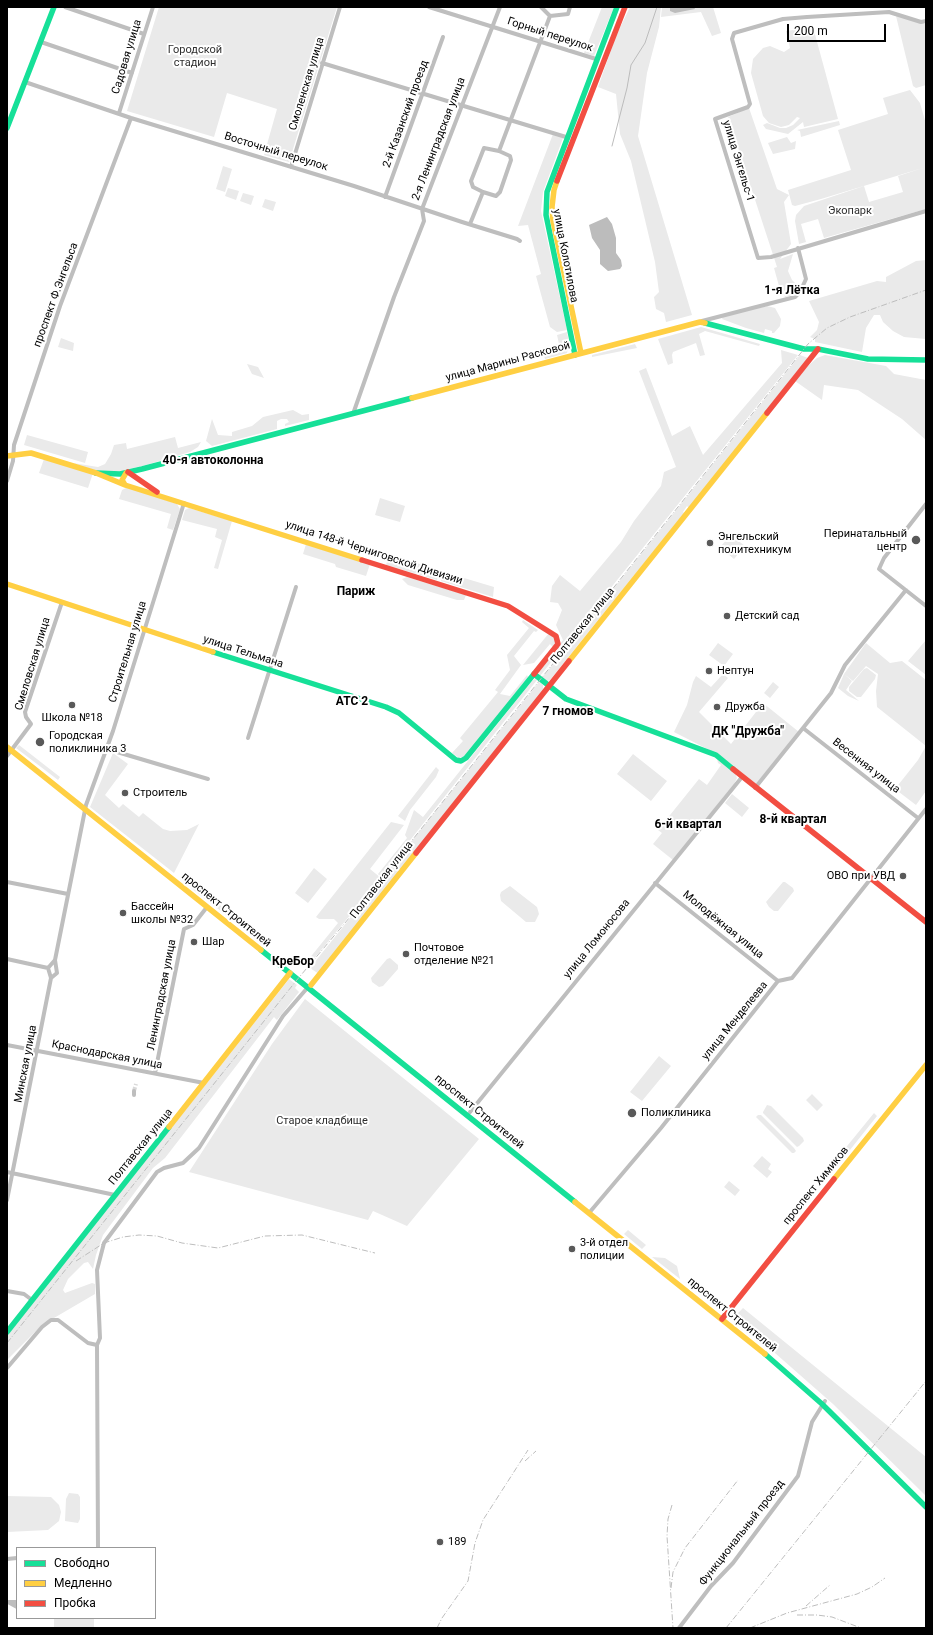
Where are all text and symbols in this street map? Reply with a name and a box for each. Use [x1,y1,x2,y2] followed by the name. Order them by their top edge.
[506,15,594,55] street label: Горный переулок
[789,16,888,42] scale bar
[109,18,145,96] street label: Садовая улица
[794,24,828,38] text: 200 m
[287,36,327,132] street label: Смоленская улица
[168,43,222,69] park label: Городской стадион
[380,59,432,169] street label: 2-й Казанский проезд
[409,76,469,202] street label: 2-я Ленинградская улица
[719,119,757,203] street label: улица Энгельс-1
[223,130,329,174] street label: Восточный переулок
[828,204,872,218] park label: Экопарк
[549,208,581,304] street label: улица Колотилова
[31,241,81,349] street label: проспект Ф.Энгельса
[764,284,820,298] district label: 1-я Лётка
[444,339,572,385] street label: улица Марины Расковой
[163,454,263,468] district label: 40-я автоколонна
[284,518,464,588] street label: улица 148-й Черниговской Дивизии
[824,527,907,553] place label: Перинатальный центр
[718,530,791,556] place label: Энгельский политехникум
[910,534,922,546] marker: Перинатальный центр
[705,538,715,548] marker: Энгельский политехникум
[337,585,375,599] district label: Париж
[548,585,618,667] street label: Полтавская улица
[106,600,150,704] street label: Строительная улица
[735,609,799,623] place label: Детский сад
[722,611,732,621] marker: Детский сад
[13,616,53,712] street label: Смеловская улица
[201,633,285,671] street label: улица Тельмана
[717,664,754,678] place label: Нептун
[704,666,714,676] marker: Нептун
[336,695,368,709] district label: АТС 2
[67,700,77,710] marker: Школа №18
[725,700,765,714] place label: Дружба
[712,702,722,712] marker: Дружба
[542,705,594,719] district label: 7 гномов
[41,711,103,725] place label: Школа №18
[712,725,784,739] district label: ДК "Дружба"
[49,729,126,755] place label: Городская поликлиника 3
[34,736,46,748] marker: Городская поликлиника 3
[830,736,902,796] street label: Весенняя улица
[133,786,187,800] place label: Строитель
[120,788,130,798] marker: Строитель
[759,813,827,827] district label: 8-й квартал
[654,818,722,832] district label: 6-й квартал
[348,839,416,921] street label: Полтавская улица
[827,869,895,883] place label: ОВО при УВД
[179,870,273,950] street label: проспект Строителей
[898,871,908,881] marker: ОВО при УВД
[680,888,766,962] street label: Молодёжная улица
[561,897,633,981] street label: улица Ломоносова
[131,900,193,926] place label: Бассейн школы №32
[118,908,128,918] marker: Бассейн школы №32
[202,935,225,949] place label: Шар
[189,937,199,947] marker: Шар
[145,938,179,1052] street label: Ленинградская улица
[414,941,495,967] place label: Почтовое отделение №21
[401,949,411,959] marker: Почтовое отделение №21
[272,955,314,969] district label: КреБор
[699,979,771,1063] street label: улица Менделеева
[12,1024,40,1104] street label: Минская улица
[51,1038,163,1072] street label: Краснодарская улица
[432,1072,526,1152] street label: проспект Строителей
[106,1106,176,1188] street label: Полтавская улица
[641,1106,711,1120] place label: Поликлиника
[626,1107,638,1119] marker: Поликлиника
[276,1114,368,1128] park label: Старое кладбище
[780,1144,852,1228] street label: проспект Химиков
[580,1236,628,1262] place label: 3-й отдел полиции
[567,1244,577,1254] marker: 3-й отдел полиции
[685,1275,779,1355] street label: проспект Строителей
[697,1477,787,1589] street label: Функциональный проезд
[448,1535,467,1549] place label: 189
[435,1537,445,1547] marker: 189
[16,1547,156,1619] legend
[54,1556,110,1570] text: Свободно
[54,1576,112,1590] text: Медленно
[54,1596,96,1610] text: Пробка

